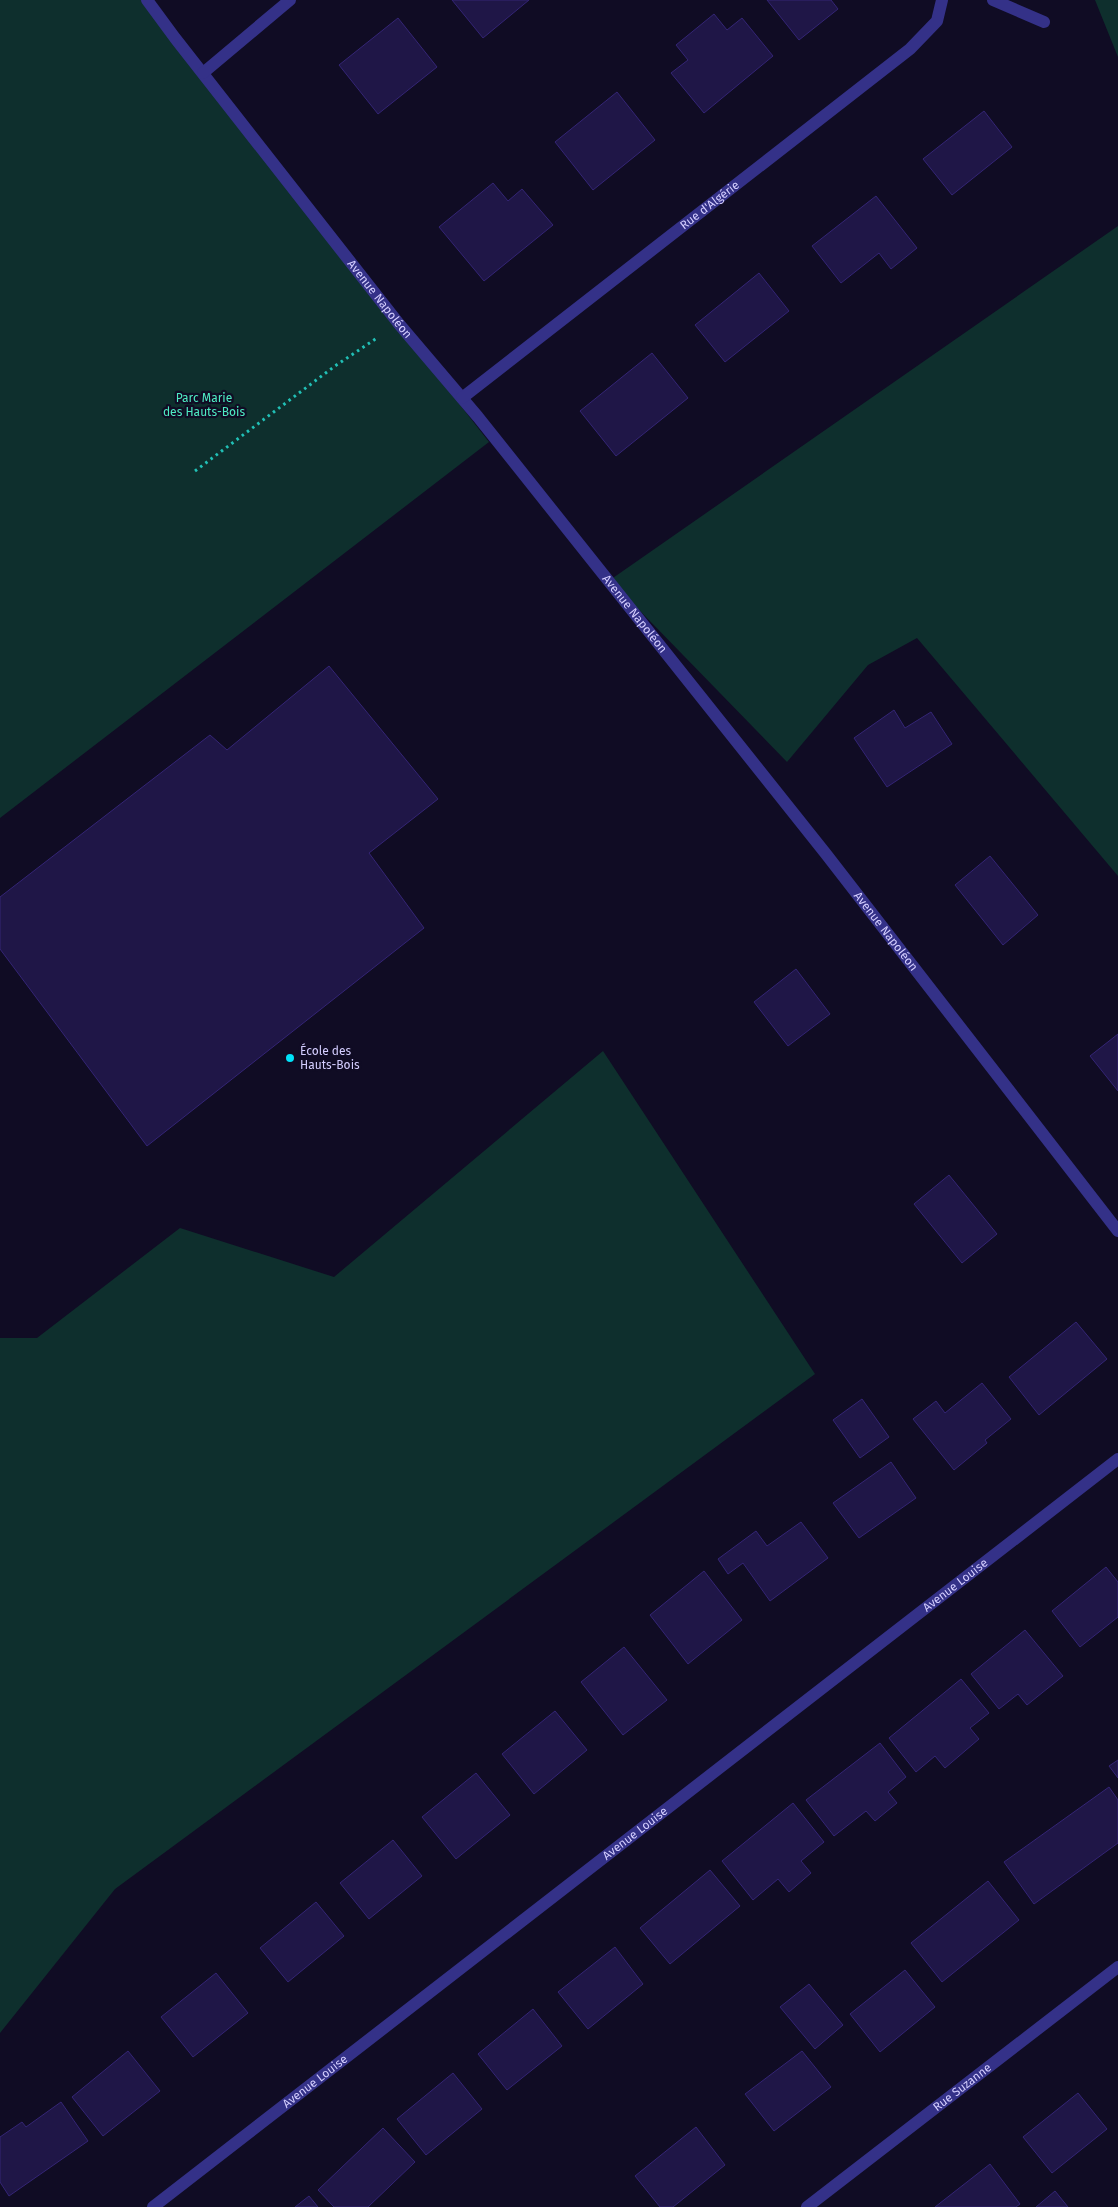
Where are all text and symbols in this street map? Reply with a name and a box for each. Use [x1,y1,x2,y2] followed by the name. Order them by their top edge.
[677,178,742,232] street label: Rue d'Algérie
[344,257,415,341] street label: Avenue Napoléon
[163,391,245,419] park label: Parc Marie des Hauts-Bois
[599,572,670,656] street label: Avenue Napoléon
[851,889,921,974] street label: Avenue Napoléon
[300,1043,360,1072] place label: École des Hauts-Bois
[284,1052,296,1064] marker: École des Hauts-Bois
[920,1556,990,1615] street label: Avenue Louise
[600,1804,670,1863] street label: Avenue Louise
[280,2052,350,2111] street label: Avenue Louise
[930,2060,994,2114] street label: Rue Suzanne

